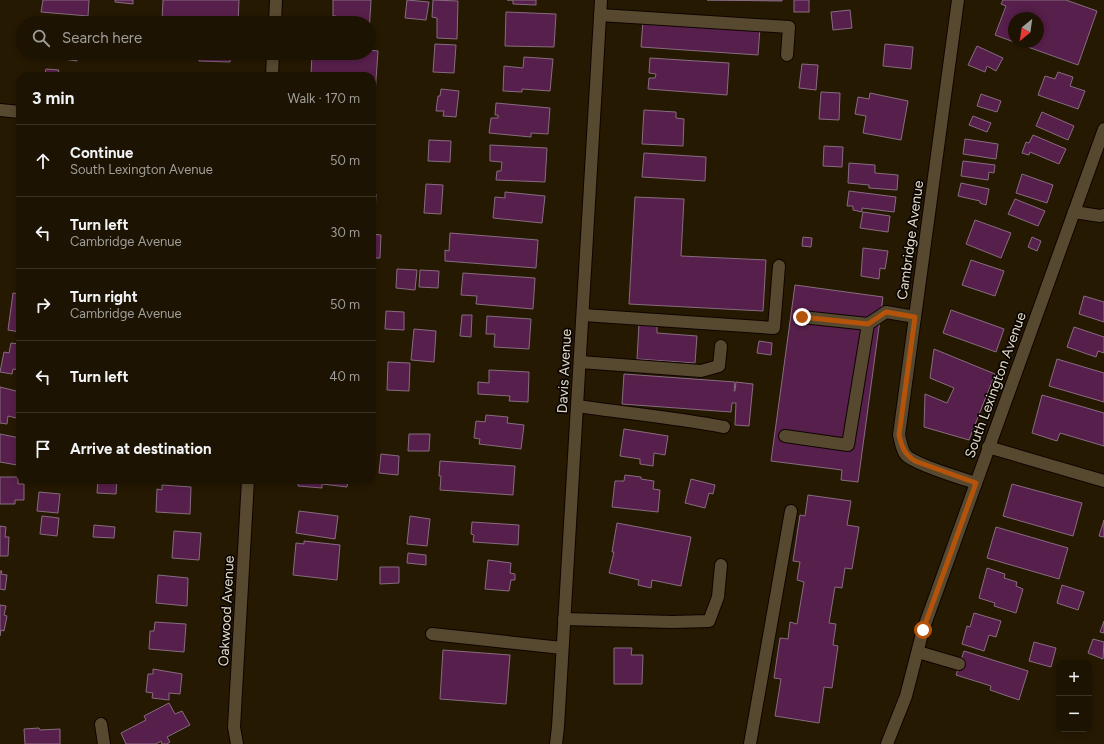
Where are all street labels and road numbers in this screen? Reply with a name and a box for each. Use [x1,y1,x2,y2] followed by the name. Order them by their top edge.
[894,179,927,301] street label: Cambridge Avenue
[961,310,1030,460] street label: South Lexington Avenue
[554,328,575,414] street label: Davis Avenue
[215,555,238,667] street label: Oakwood Avenue

